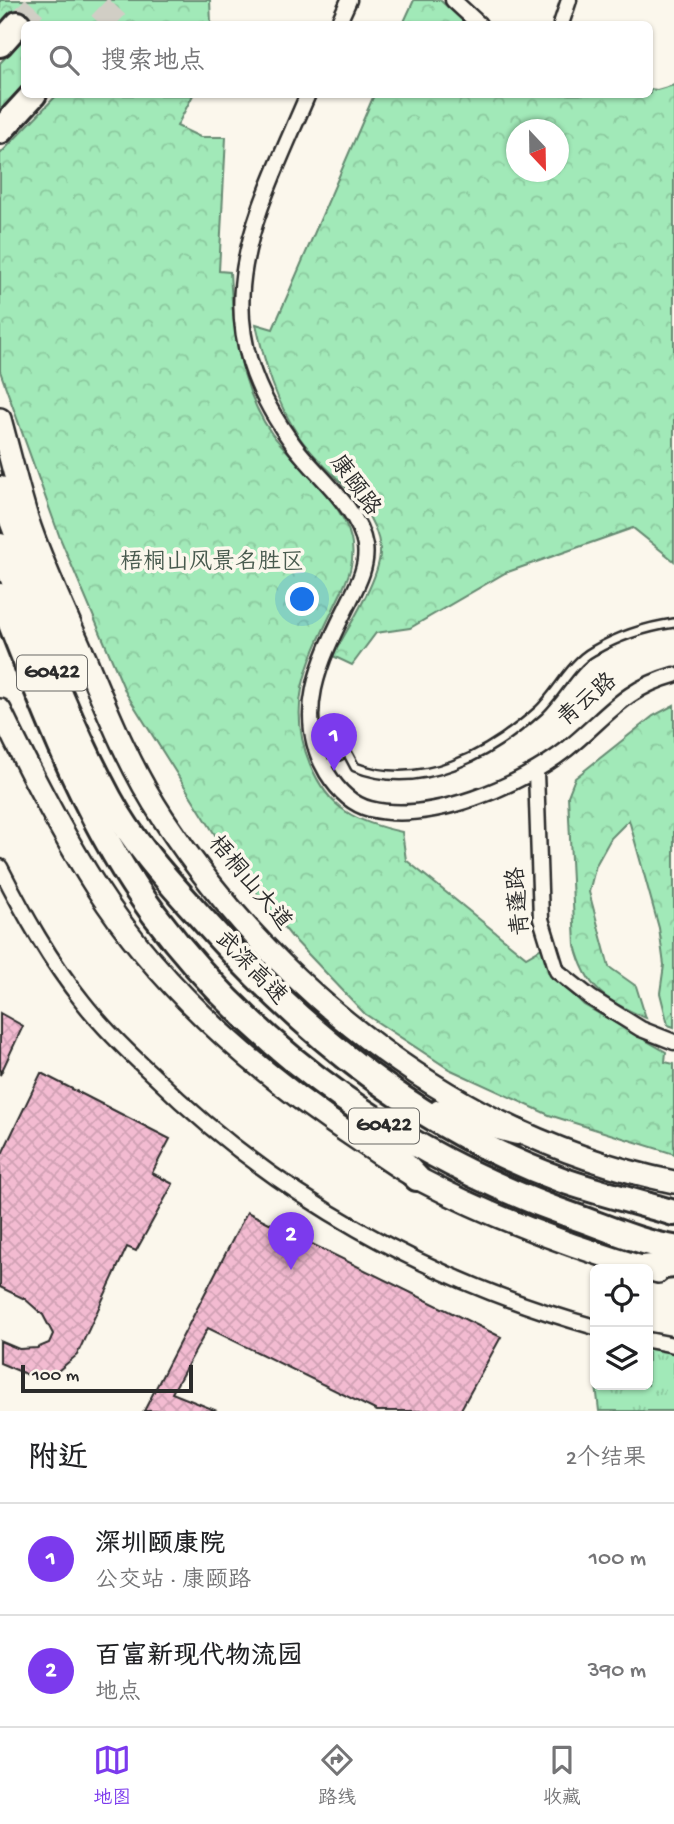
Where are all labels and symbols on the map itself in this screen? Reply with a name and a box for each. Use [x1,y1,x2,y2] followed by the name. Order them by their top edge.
[506,119,569,182] north arrow
[323,450,386,522] street label: 康颐路
[120,549,304,577] park label: 梧桐山风景名胜区
[285,582,319,616] your location
[17,656,87,690] road number: G0422
[552,668,623,734] street label: 青云路
[311,713,357,771] pin: 1
[202,831,297,937] street label: 梧桐山大道
[503,865,536,937] street label: 青蓬路
[208,925,293,1011] street label: 武深高速
[349,1108,419,1144] road number: G0422
[268,1212,314,1270] pin: 2
[21,1362,192,1394] scale bar

